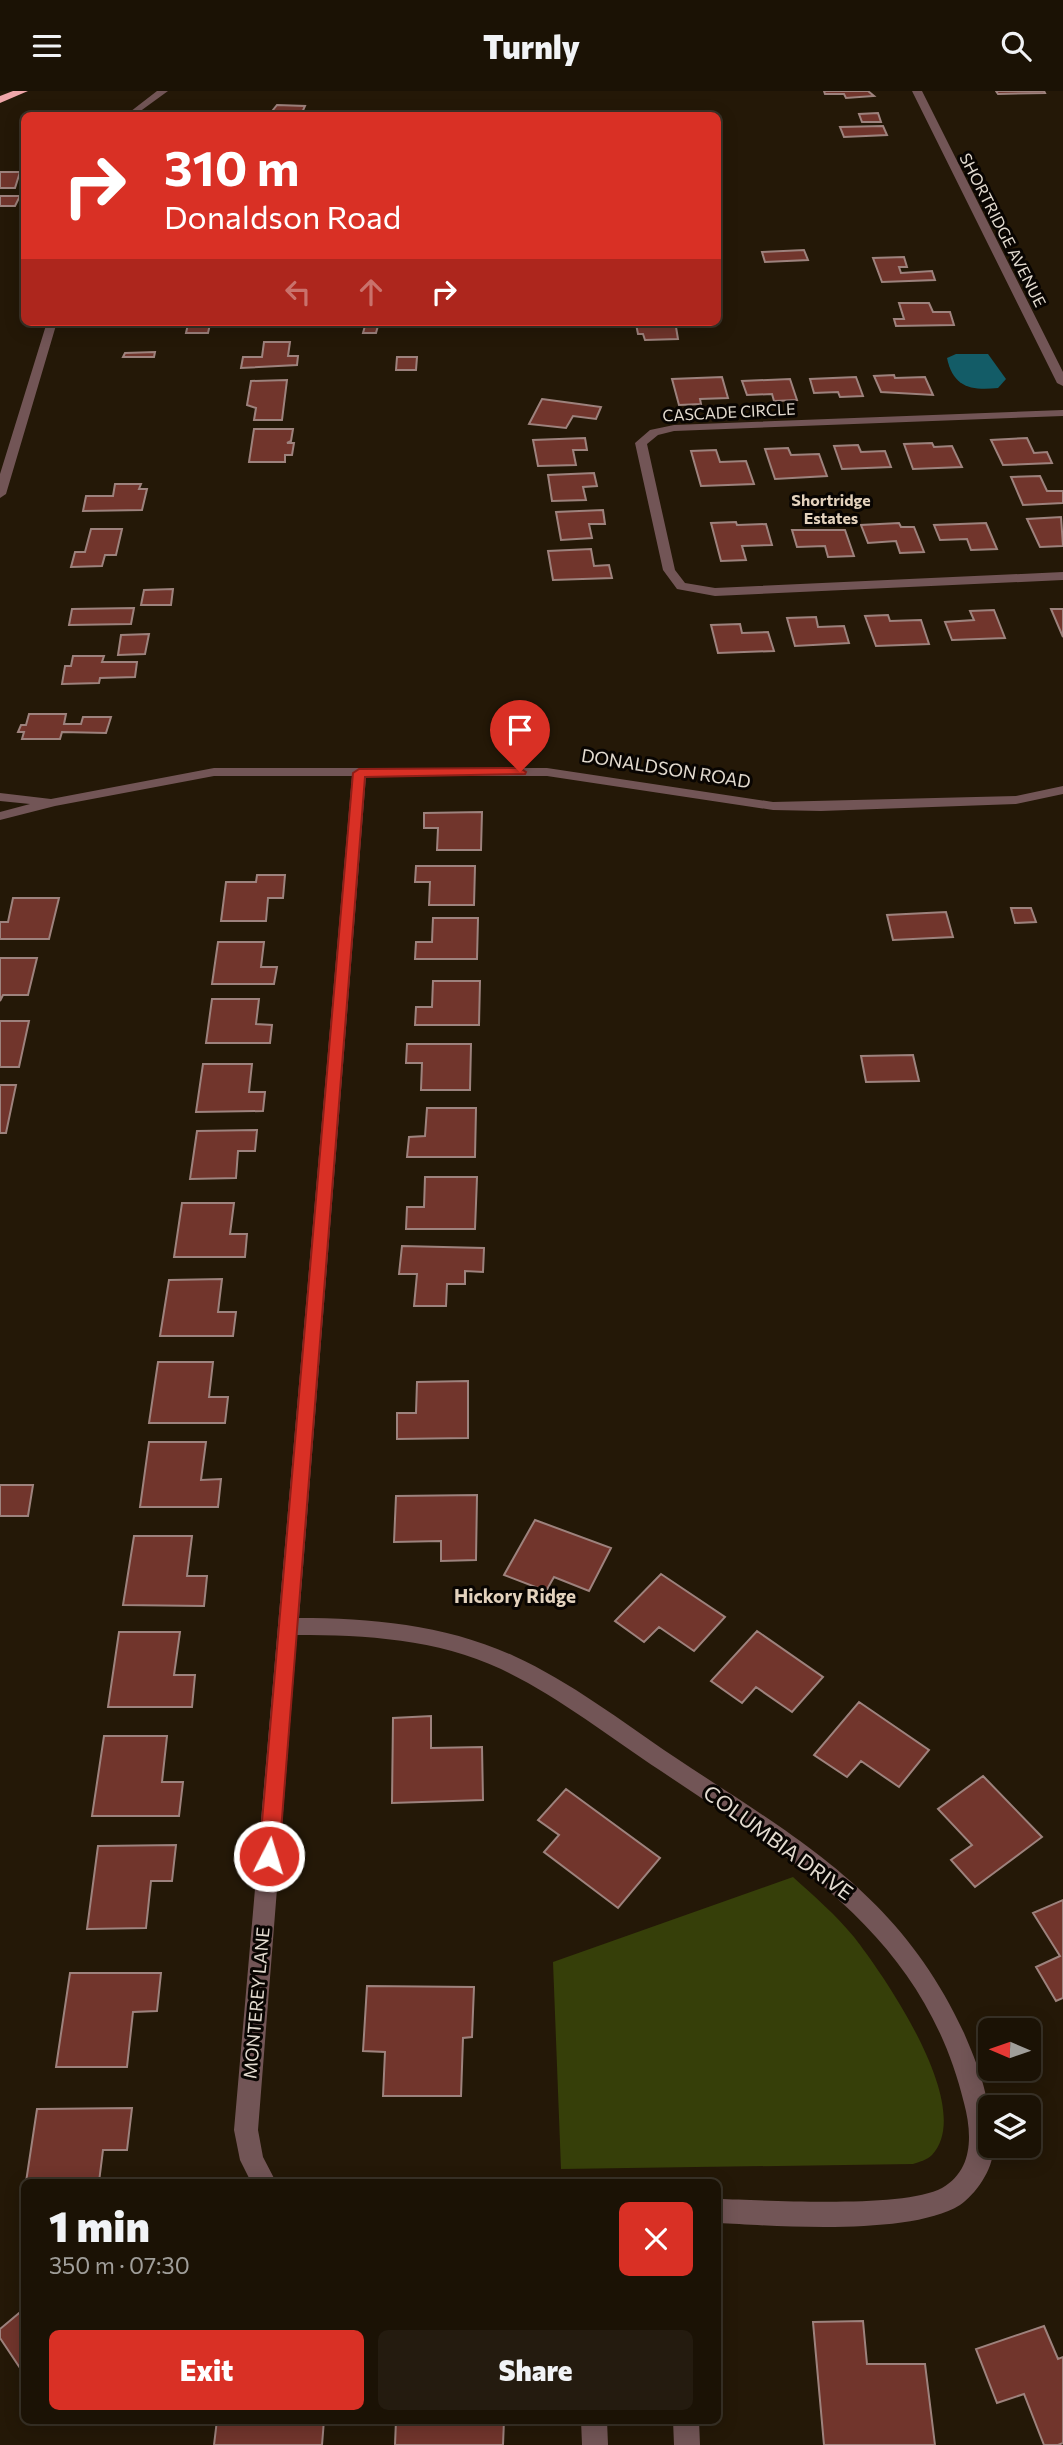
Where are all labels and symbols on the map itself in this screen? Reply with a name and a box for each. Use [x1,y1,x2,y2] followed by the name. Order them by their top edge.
[956,150,1050,310] street label: SHORTRIDGE AVENUE
[662,399,796,424] street label: CASCADE CIRCLE
[791,490,871,527] district label: Shortridge Estates
[490,700,550,772] pin
[580,744,753,792] street label: DONALDSON ROAD
[454,1584,576,1607] district label: Hickory Ridge
[699,1779,859,1904] street label: COLUMBIA DRIVE
[232,1819,306,1893] position arrow
[238,1926,274,2080] street label: MONTEREY LANE
[978,2018,1041,2081] north arrow

